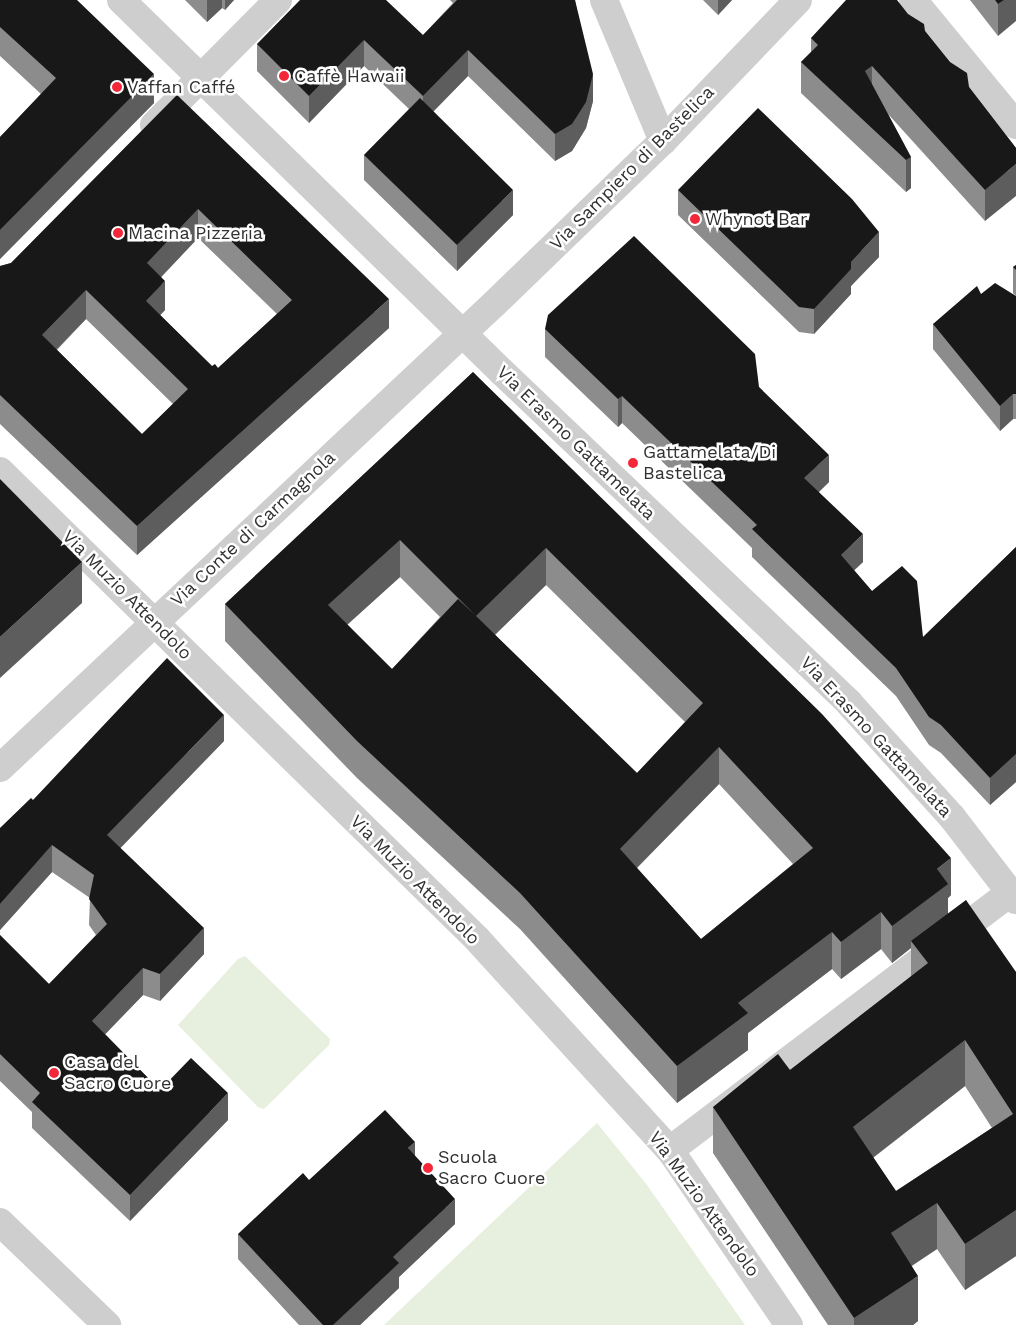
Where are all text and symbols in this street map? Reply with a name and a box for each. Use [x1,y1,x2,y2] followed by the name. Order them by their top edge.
[294,65,405,87] place label: Caffè Hawaii
[278,70,290,82] marker: Caffè Hawaii
[127,76,235,98] place label: Vaffan Caffé
[111,81,123,93] marker: Vaffan Caffé
[545,81,719,255] street label: Via Sampiero di Bastelica
[705,208,807,230] place label: Whynot Bar
[689,213,701,225] marker: Whynot Bar
[128,222,263,244] place label: Macina Pizzeria
[112,227,124,239] marker: Macina Pizzeria
[492,361,660,525] street label: Via Erasmo Gattamelata
[643,442,776,484] place label: Gattamelata/Di Bastelica
[166,447,340,611] street label: Via Conte di Carmagnola
[627,457,639,469] marker: Gattamelata/Di Bastelica
[57,525,197,665] street label: Via Muzio Attendolo
[796,652,956,822] street label: Via Erasmo Gattamelata
[345,810,485,950] street label: Via Muzio Attendolo
[64,1052,171,1094] place label: Casa del Sacro Cuore
[48,1067,60,1079] marker: Casa del Sacro Cuore
[644,1127,764,1281] street label: Via Muzio Attendolo
[438,1147,545,1190] place label: Scuola Sacro Cuore
[422,1162,434,1174] marker: Scuola Sacro Cuore

